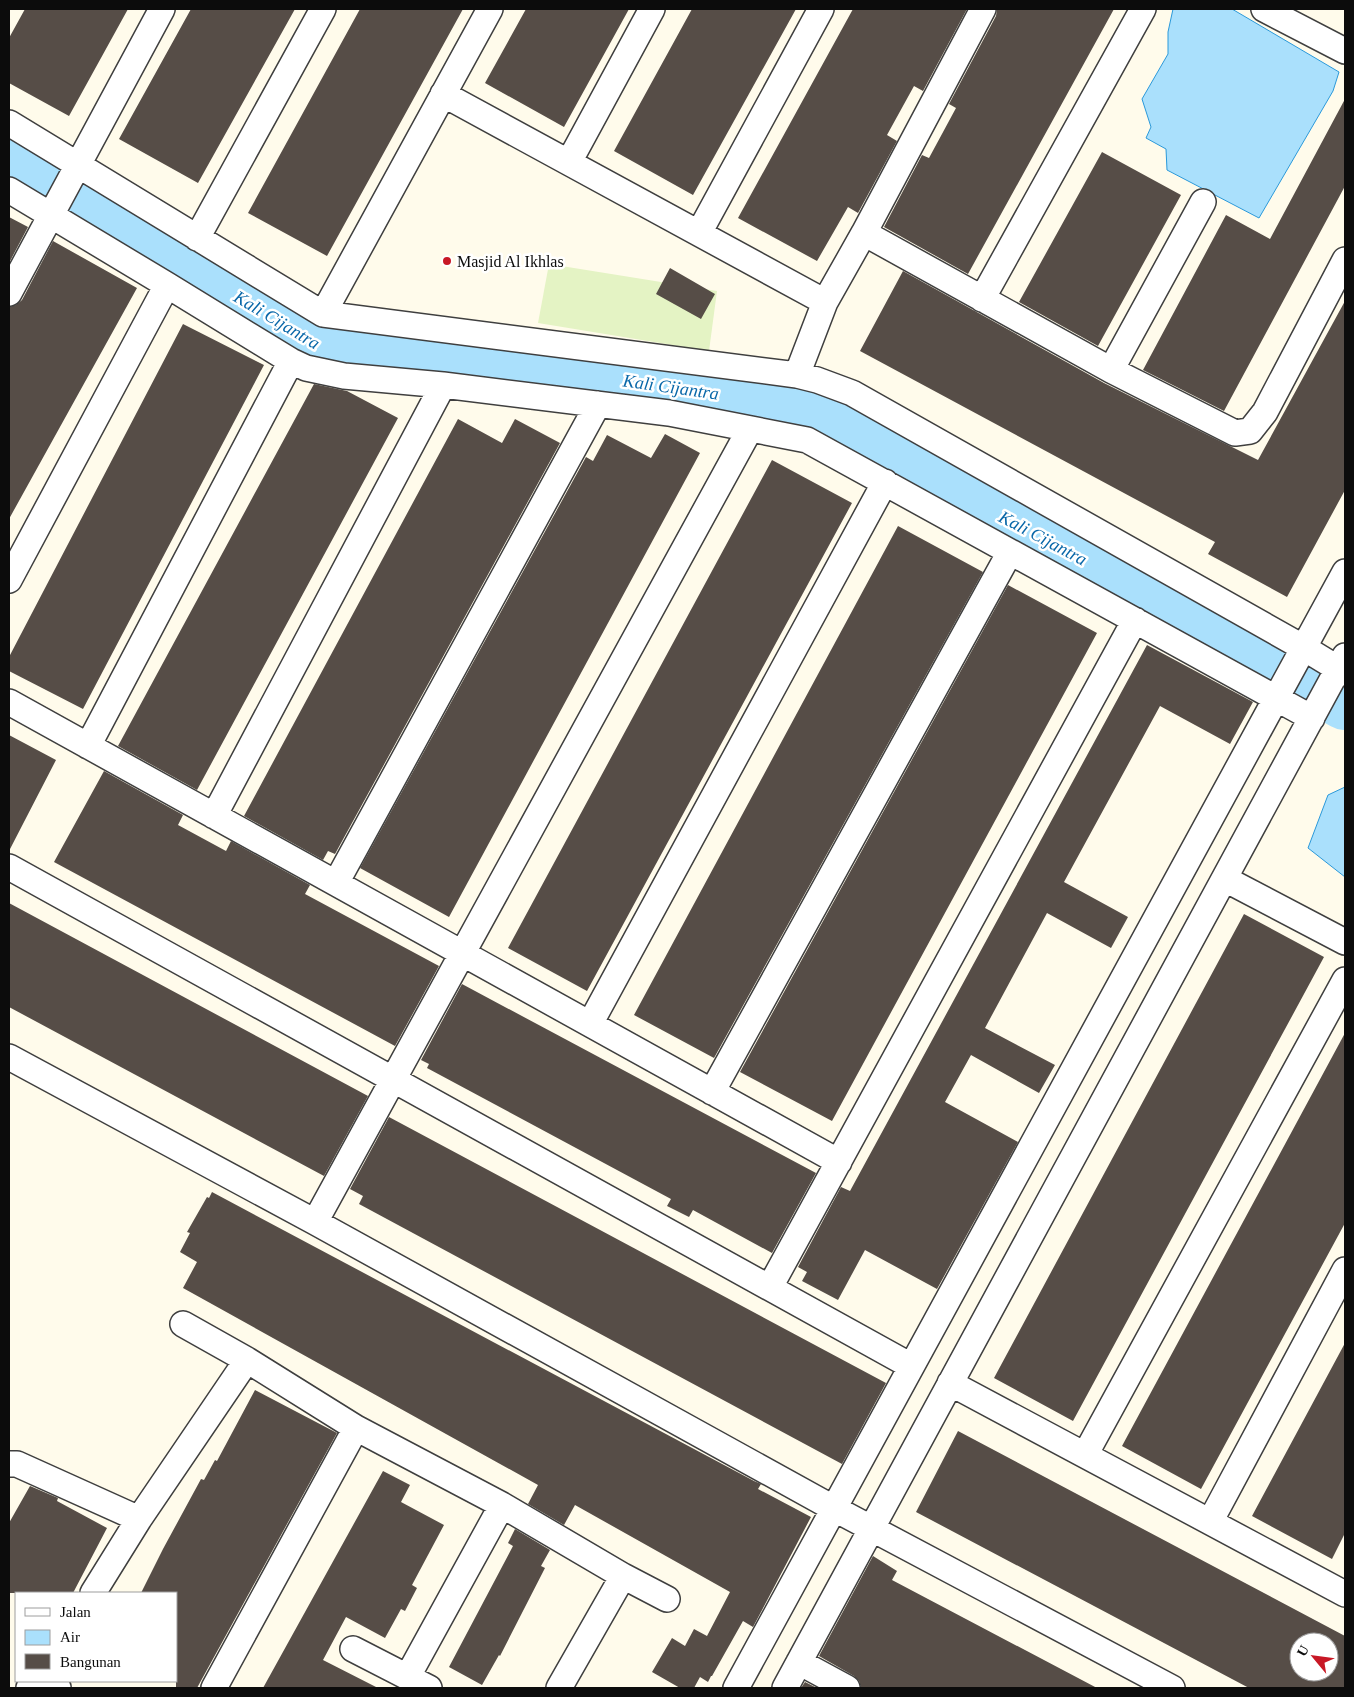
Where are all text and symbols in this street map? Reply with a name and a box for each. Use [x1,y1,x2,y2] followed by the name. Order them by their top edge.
[457,253,564,271] place label: Masjid Al Ikhlas
[441,255,453,267] marker: Masjid Al Ikhlas
[230,286,324,353] water label: Kali Cijantra
[621,370,720,404] water label: Kali Cijantra
[995,506,1090,569] water label: Kali Cijantra
[15,1592,178,1682] legend
[60,1604,91,1620] text: Jalan
[60,1629,80,1645] text: Air
[1289,1632,1339,1682] north arrow
[1294,1643,1312,1659] text: U
[60,1654,121,1670] text: Bangunan

